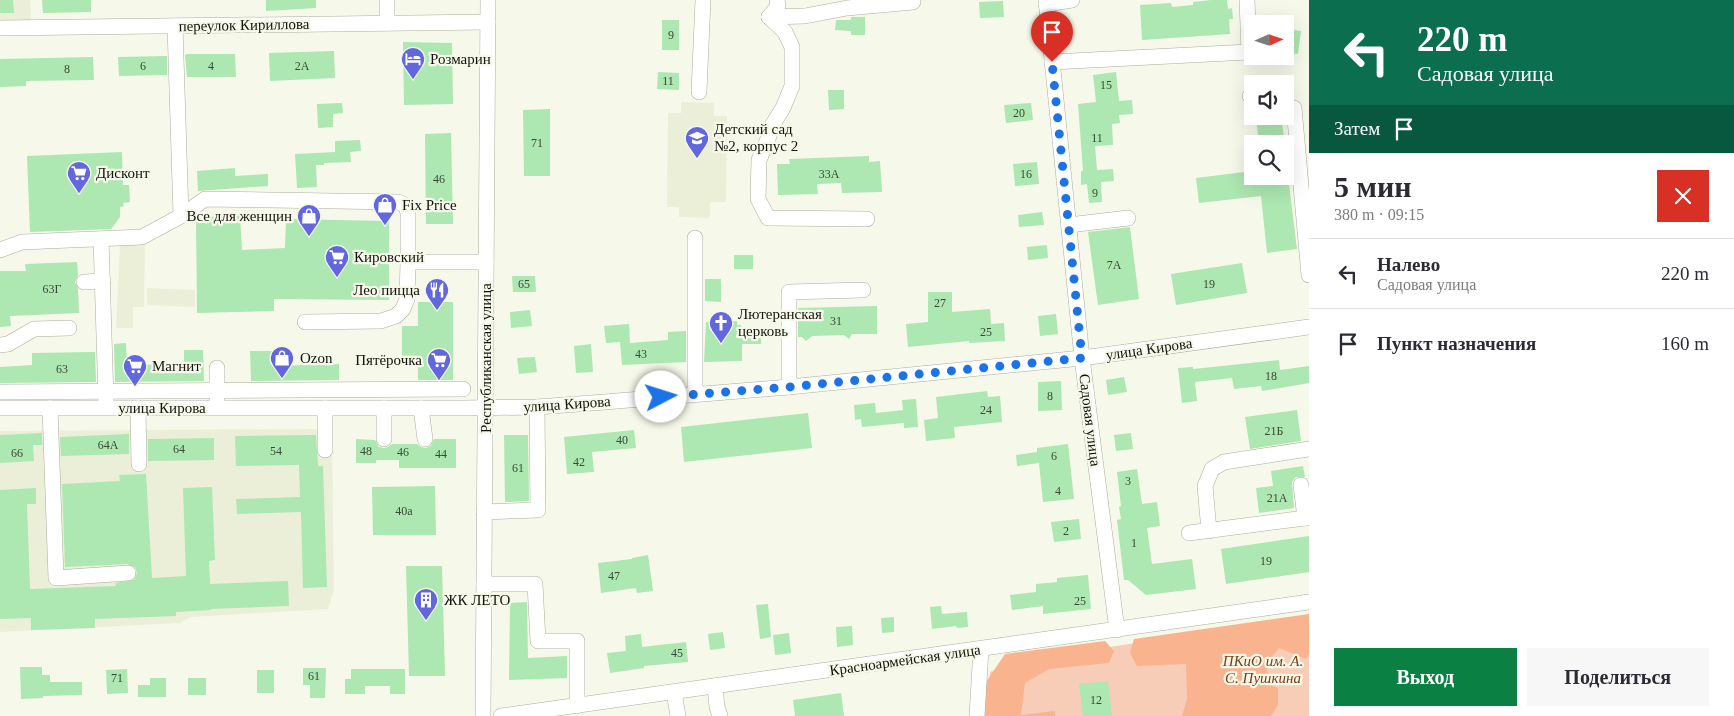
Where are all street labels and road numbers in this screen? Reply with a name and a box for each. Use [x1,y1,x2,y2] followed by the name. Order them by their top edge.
[178,16,310,34] street label: переулок Кириллова
[478,283,494,433] street label: Республиканская улица
[1105,335,1194,363] street label: улица Кирова
[1076,373,1104,467] street label: Садовая улица
[523,393,611,415] street label: улица Кирова
[118,400,206,416] street label: улица Кирова
[828,641,982,679] street label: Красноармейская улица

